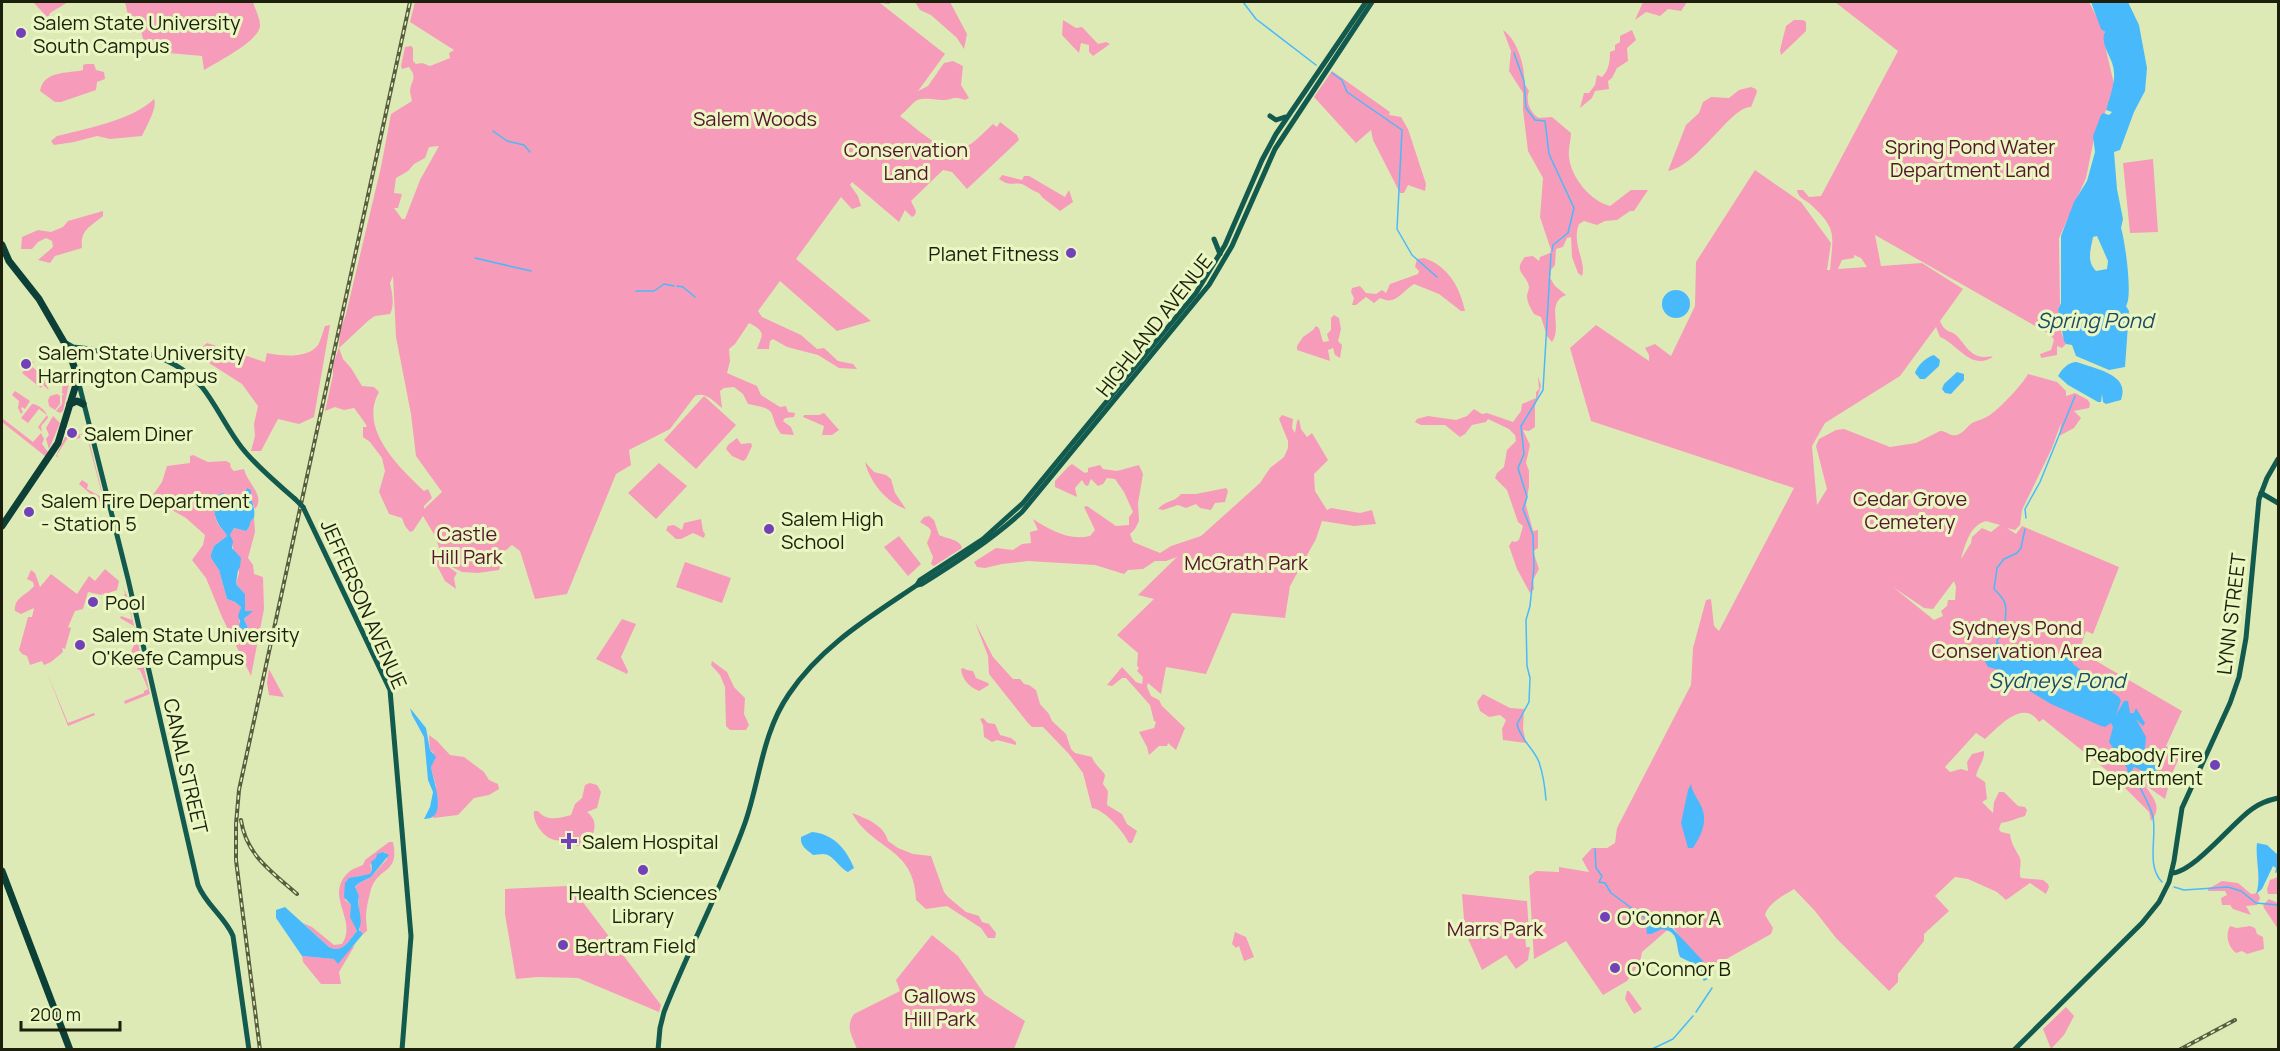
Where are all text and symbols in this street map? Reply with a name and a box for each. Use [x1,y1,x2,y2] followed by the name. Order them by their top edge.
[33,9,241,59] place label: Salem State University South Campus
[14,26,28,40] marker: Salem State University South Campus
[693,105,817,132] park label: Salem Woods
[1885,133,2055,183] park label: Spring Pond Water Department Land
[844,136,968,186] park label: Conservation Land
[928,240,1059,267] place label: Planet Fitness
[1064,246,1078,260] marker: Planet Fitness
[1090,248,1218,402] street label: HIGHLAND AVENUE
[2037,306,2156,334] water label: Spring Pond
[38,339,246,389] place label: Salem State University Harrington Campus
[19,357,33,371] marker: Salem State University Harrington Campus
[84,420,193,447] place label: Salem Diner
[65,426,79,440] marker: Salem Diner
[1853,485,1967,535] park label: Cedar Grove Cemetery
[41,487,250,537] place label: Salem Fire Department - Station 5
[22,505,36,519] marker: Salem Fire Department - Station 5
[781,505,884,555] place label: Salem High School
[314,515,414,693] street label: JEFFERSON AVENUE
[431,520,504,570] park label: Castle Hill Park
[762,522,776,536] marker: Salem High School
[1184,549,1309,576] park label: McGrath Park
[2210,552,2252,676] street label: LYNN STREET
[105,589,145,616] place label: Pool
[86,595,100,609] marker: Pool
[1932,614,2102,664] park label: Sydneys Pond Conservation Area
[92,621,300,671] place label: Salem State University O'Keefe Campus
[73,638,87,652] marker: Salem State University O'Keefe Campus
[1989,666,2128,694] water label: Sydneys Pond
[157,696,215,836] street label: CANAL STREET
[2085,741,2203,791] place label: Peabody Fire Department
[2208,758,2222,772] marker: Peabody Fire Department
[582,828,719,855] place label: Salem Hospital
[560,832,578,850] marker: Salem Hospital
[636,863,650,877] marker: Health Sciences Library
[569,879,717,929] place label: Health Sciences Library
[1617,904,1722,931] place label: O'Connor A
[1598,910,1612,924] marker: O'Connor A
[1447,915,1544,942] park label: Marrs Park
[575,932,696,959] place label: Bertram Field
[556,938,570,952] marker: Bertram Field
[1627,955,1731,982] place label: O'Connor B
[1608,961,1622,975] marker: O'Connor B
[904,982,977,1032] park label: Gallows Hill Park
[21,994,120,1032] scale bar
[30,1002,81,1026] text: 200 m

